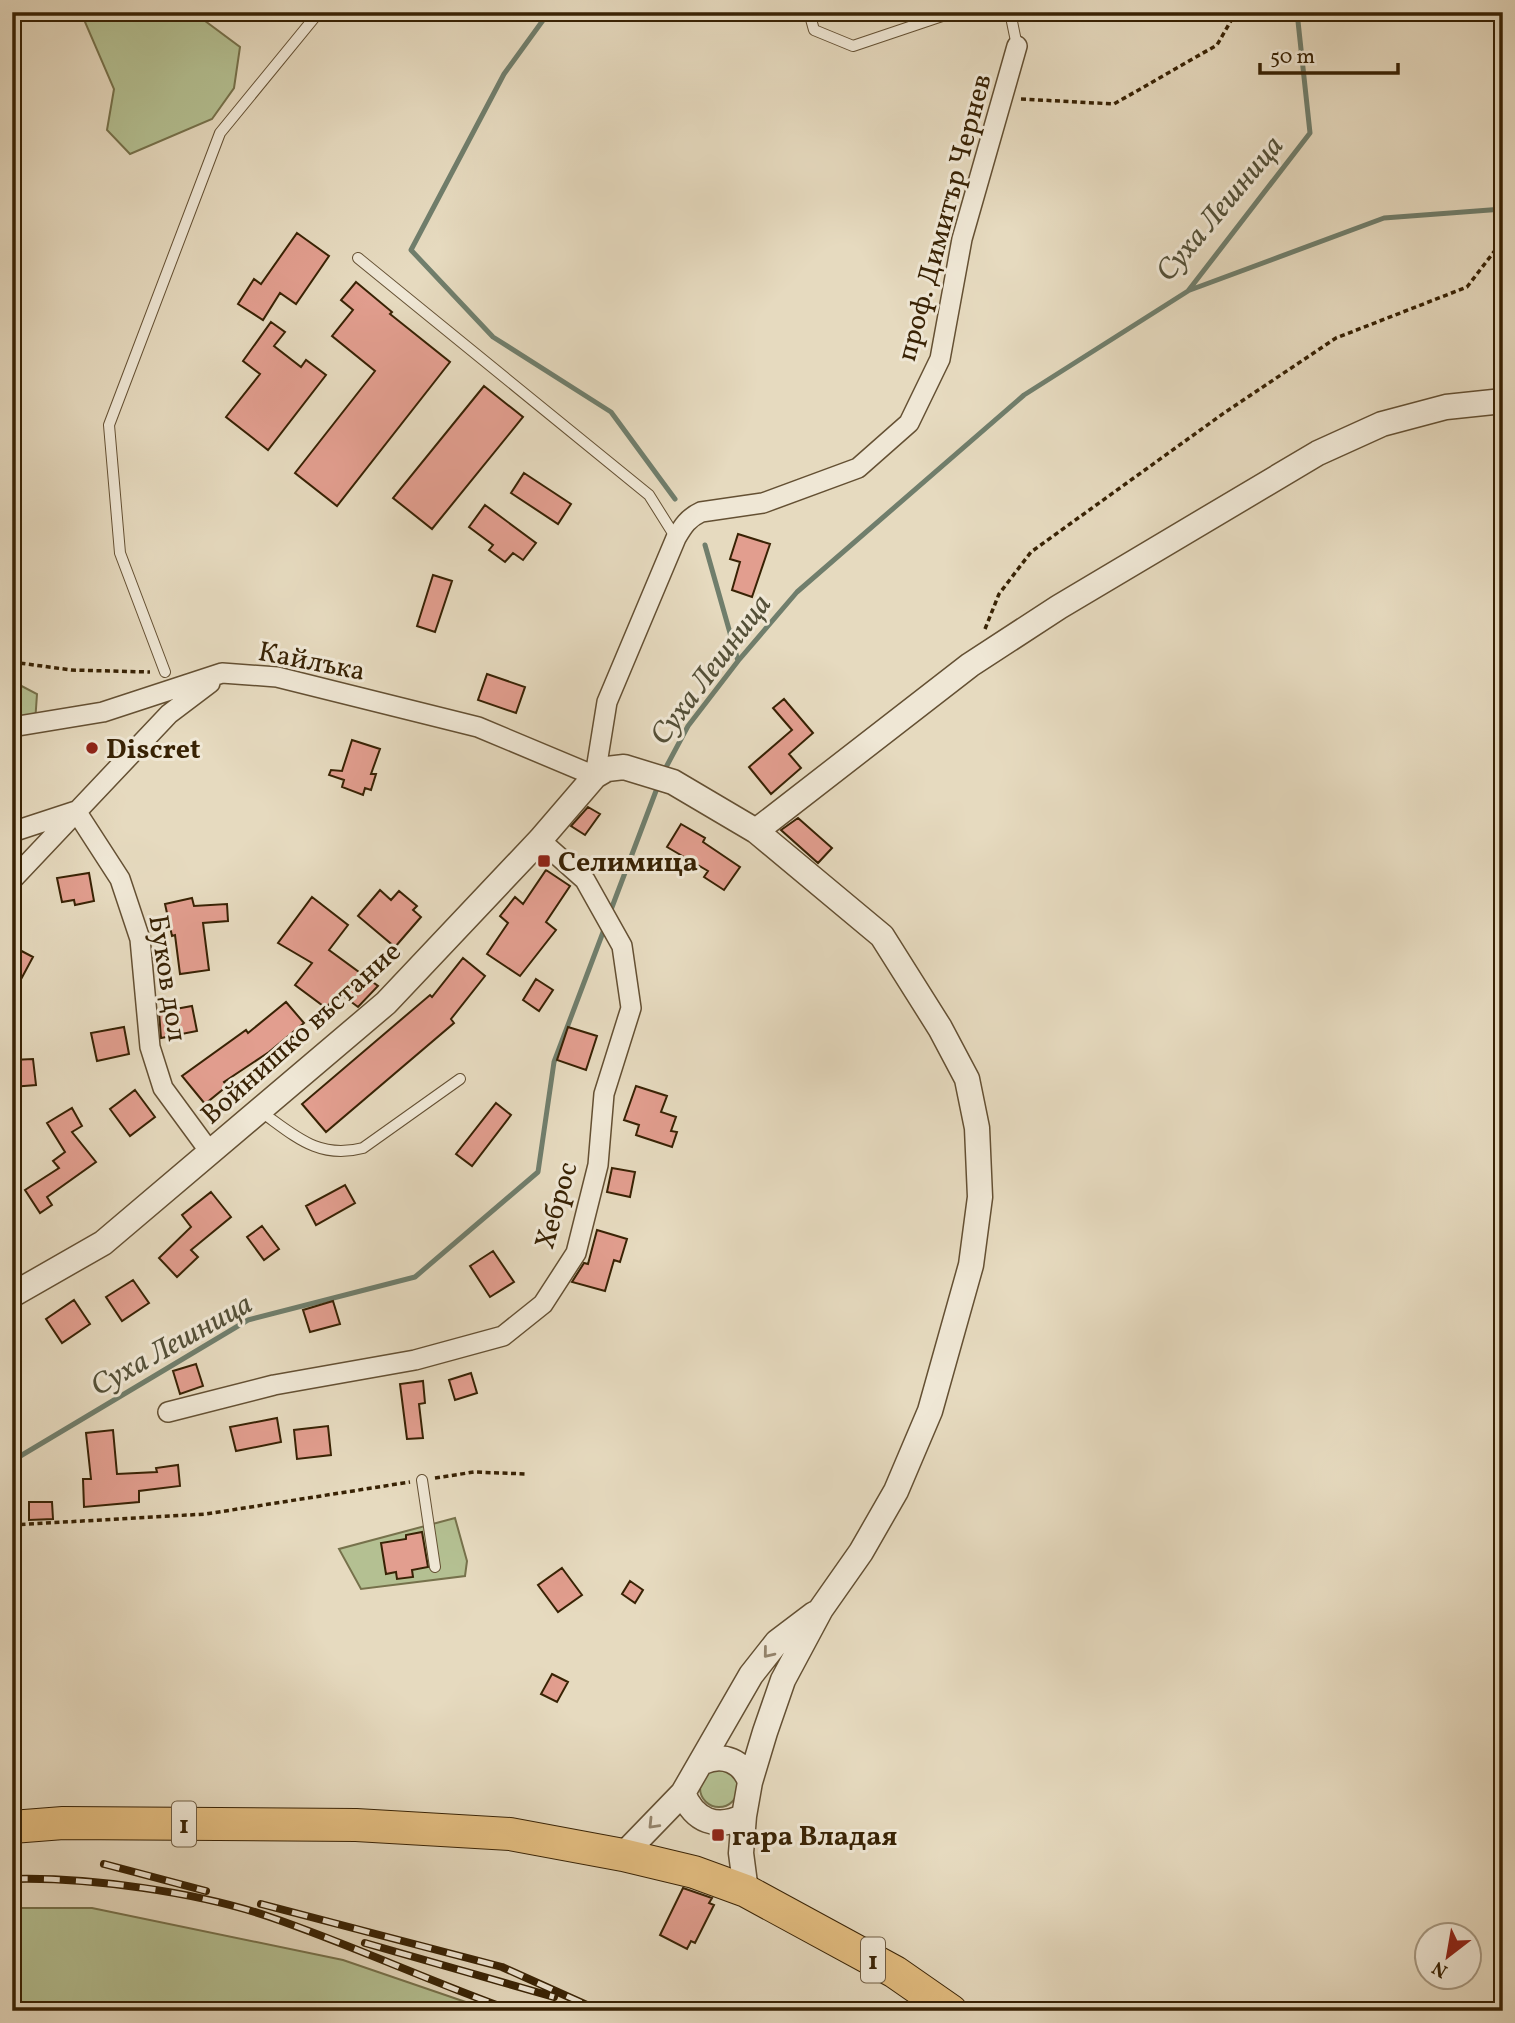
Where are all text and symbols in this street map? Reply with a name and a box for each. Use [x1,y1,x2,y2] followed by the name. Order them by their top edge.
[1260,32,1398,76] scale bar
[1270,43,1315,72] text: 50 m
[888,70,1003,366] street label: проф. Димитър Чернев
[1147,127,1294,291] water label: Суха Лешница
[641,586,782,754] water label: Суха Лешница
[255,633,368,692] street label: Кайлъка
[106,731,201,770] place label: Discret
[84,740,100,756] marker: Discret
[558,844,698,883] place label: Селимица
[536,853,552,869] marker: Селимица
[137,912,196,1044] street label: Буков дол
[193,933,410,1134] street label: Войнишко въстание
[526,1158,588,1254] street label: Хеброс
[83,1284,261,1408] water label: Суха Лешница
[764,1645,777,1657] one-way arrow
[172,1801,196,1846] road number: 1
[649,1816,661,1828] one-way arrow
[732,1818,898,1857] place label: гара Владая
[710,1827,726,1843] marker: гара Владая
[1414,1922,1484,1992] north arrow
[861,1938,885,1982] road number: 1
[1427,1954,1453,1984] text: N

